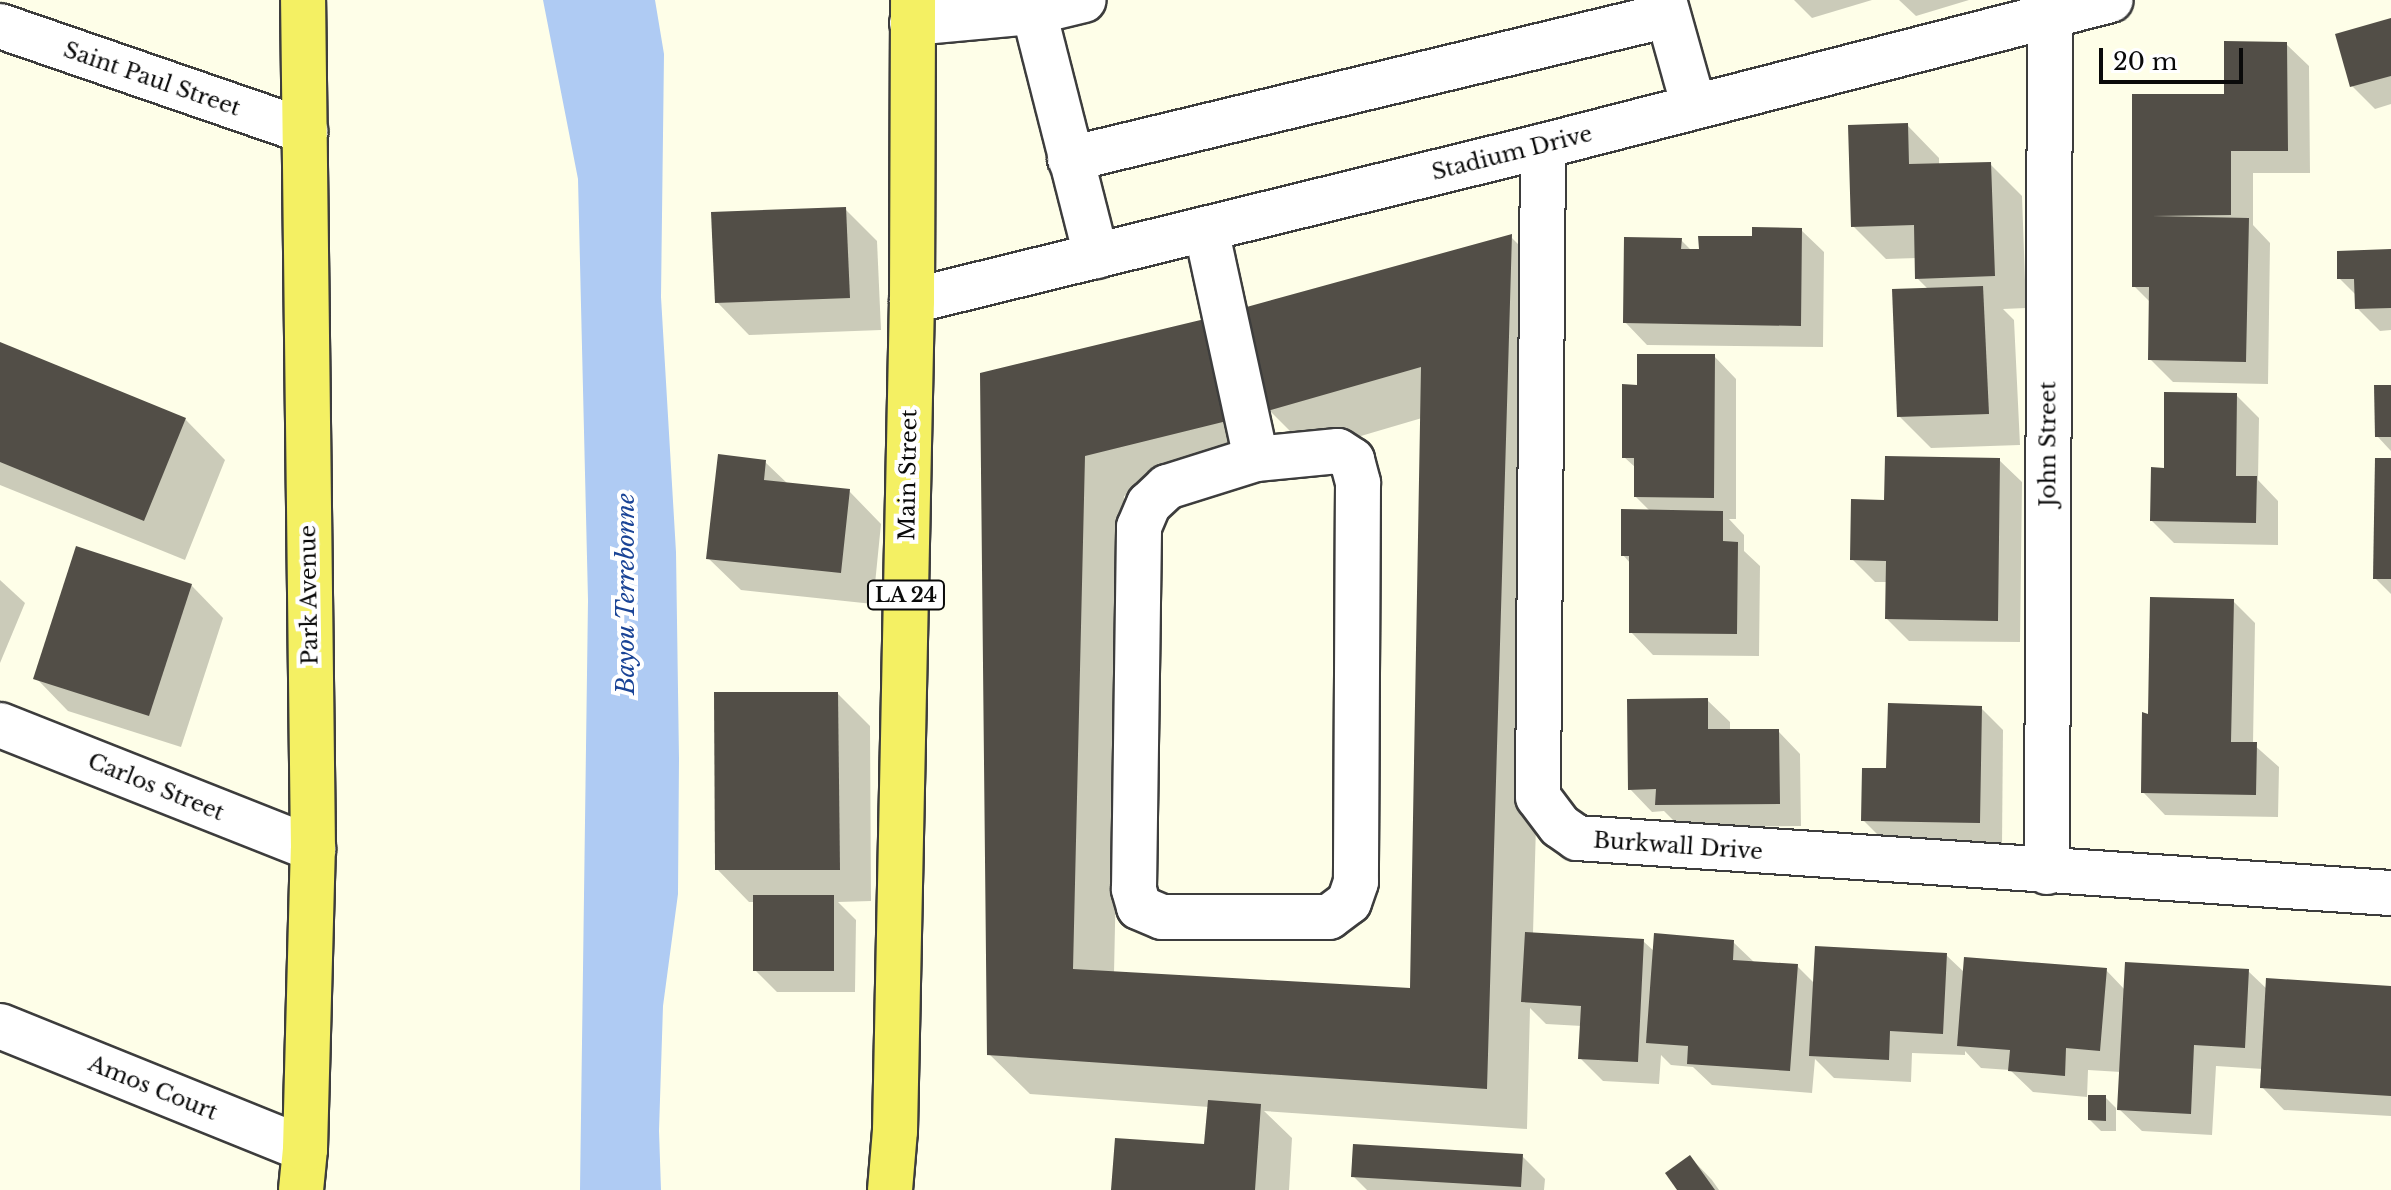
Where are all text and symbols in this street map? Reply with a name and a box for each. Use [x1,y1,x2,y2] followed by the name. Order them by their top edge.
[2103,32,2247,82] scale bar
[60,36,244,122] street label: Saint Paul Street
[2113,47,2178,76] text: 20 m
[1429,120,1595,186] street label: Stadium Drive
[2035,381,2061,507] street label: John Street
[894,409,922,541] street label: Main Street
[612,492,640,696] water label: Bayou Terrebonne
[295,524,323,666] street label: Park Avenue
[866,579,946,611] road number: LA 24
[84,748,228,826] street label: Carlos Street
[1592,827,1764,865] street label: Burkwall Drive
[85,1050,221,1126] street label: Amos Court

